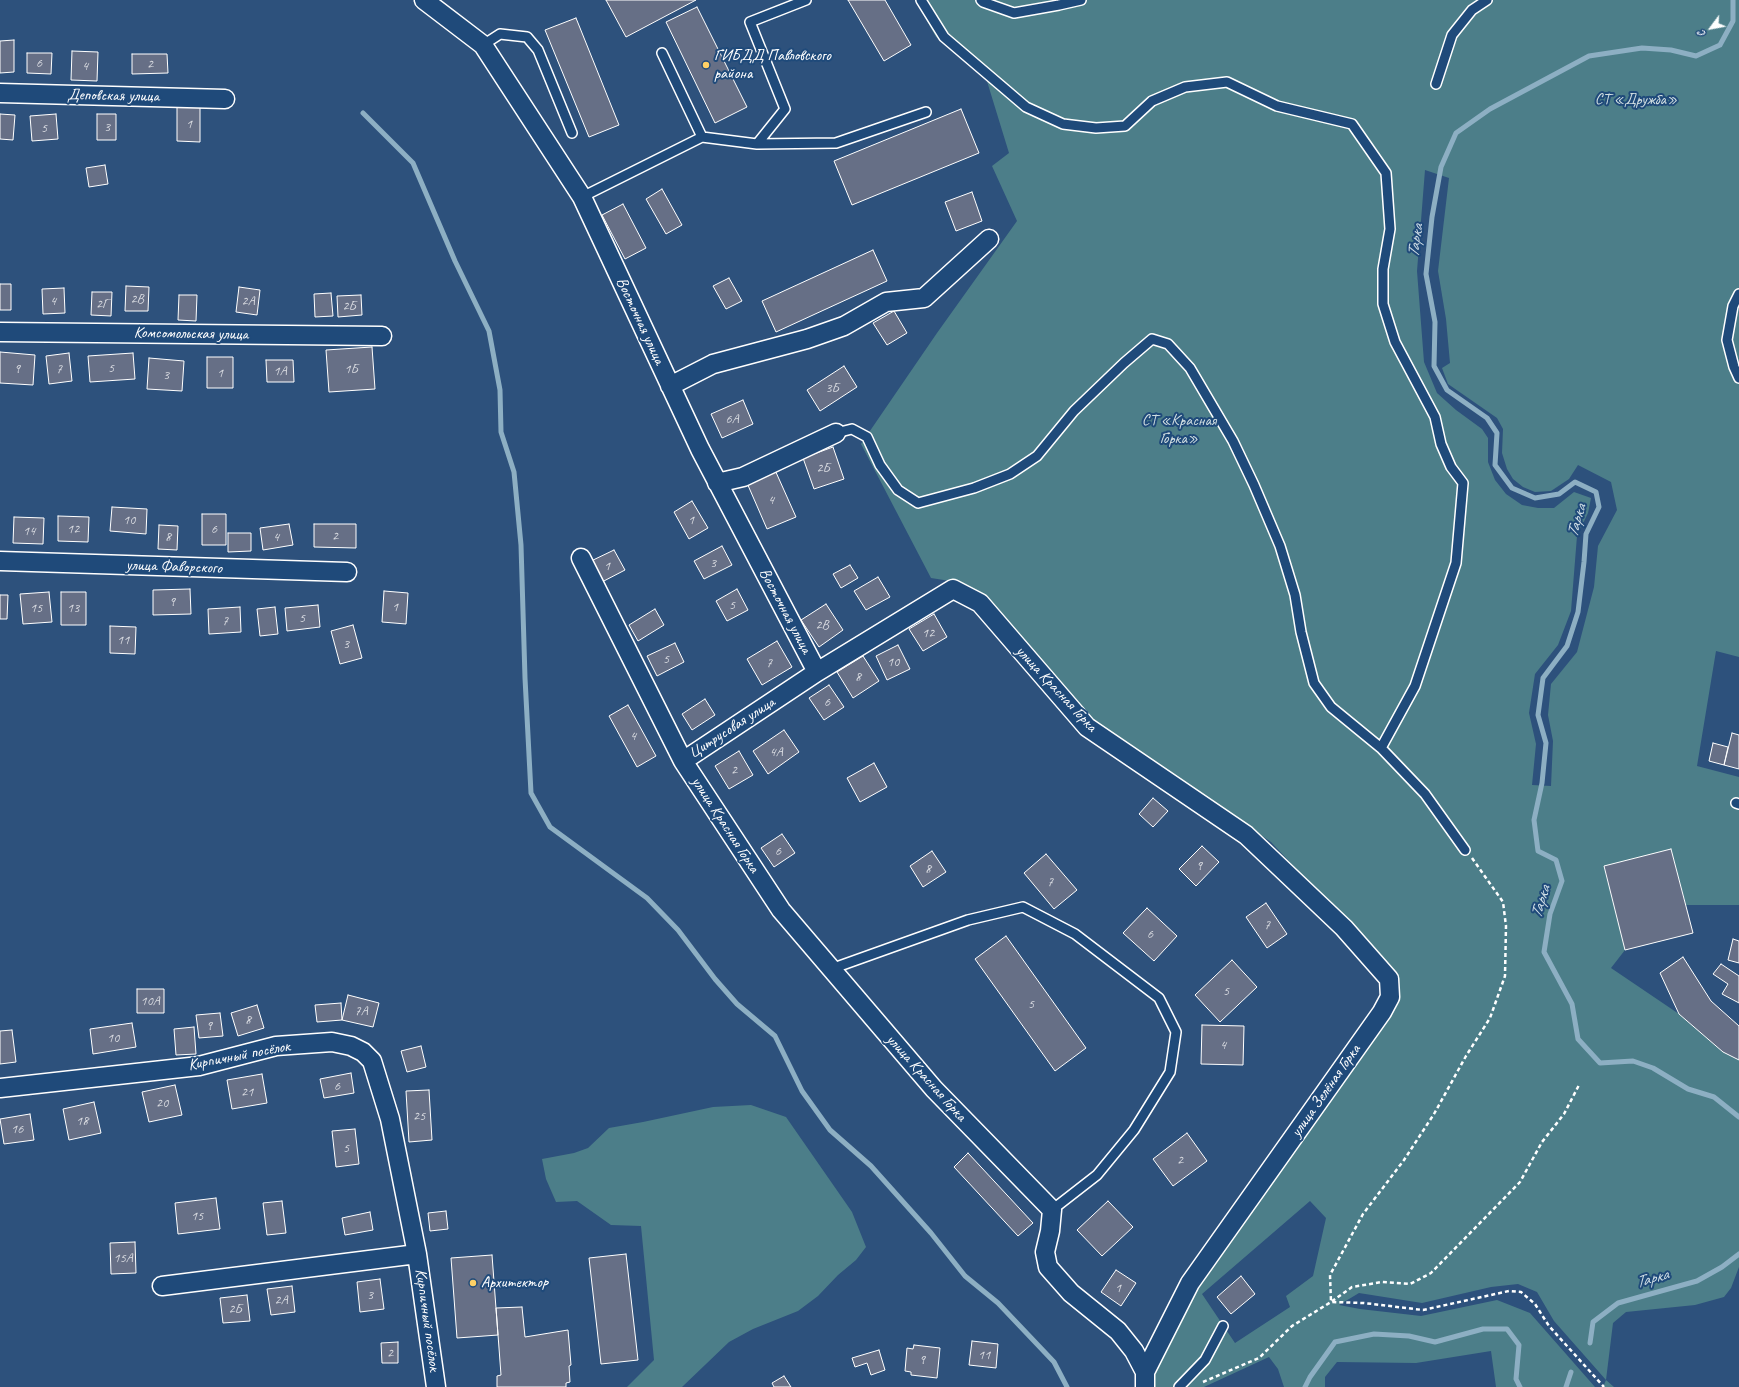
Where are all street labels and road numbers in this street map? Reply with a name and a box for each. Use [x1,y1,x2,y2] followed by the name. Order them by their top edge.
[67,86,159,106] street label: Деповская улица
[611,274,669,368] street label: Восточная улица
[134,323,248,345] street label: Комсомольская улица
[126,556,222,578] street label: улица Фаворского
[754,565,816,657] street label: Восточная улица
[1011,642,1101,736] street label: улица Красная Горка
[685,693,779,763] street label: Цитрусовая улица
[687,773,763,877] street label: улица Красная Горка
[882,1030,970,1126] street label: улица Красная Горка
[187,1037,291,1075] street label: Кирпичный посёлок
[1287,1041,1365,1141] street label: улица Зелёная Горка
[410,1268,444,1372] street label: Кирпичный посёлок

